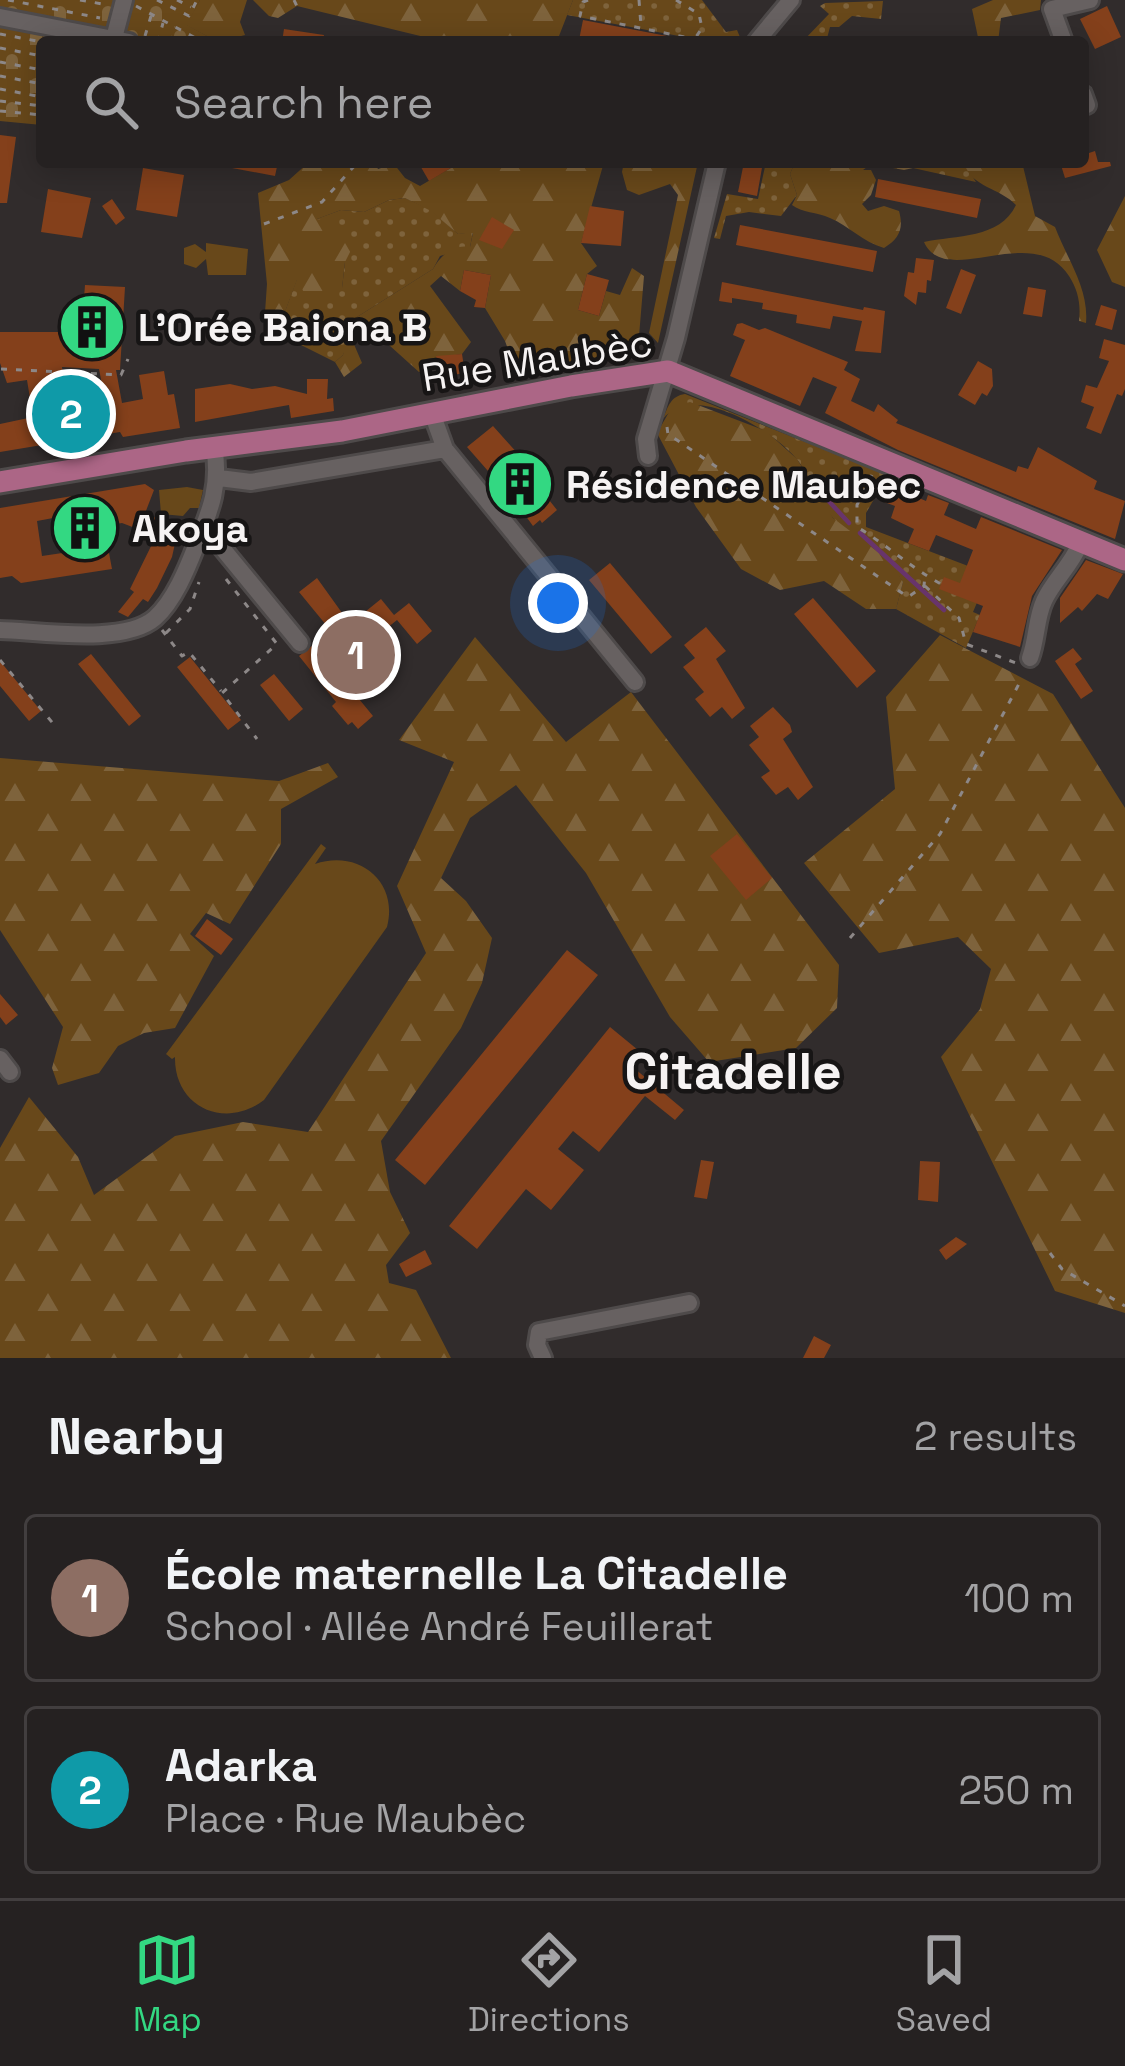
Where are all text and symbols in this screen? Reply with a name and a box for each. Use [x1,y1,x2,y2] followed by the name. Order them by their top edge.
[36,36,1089,168] search box
[78,69,144,135] icon: search
[174,74,433,131] text: Search here
[57,292,127,362] building icon: L'Orée Baiona B
[138,303,428,352] place label: L'Orée Baiona B
[418,318,656,402] street label: Rue Maubèc
[32,369,110,459] pin: 2
[485,449,555,519] building icon: Résidence Maubec
[566,460,921,509] place label: Résidence Maubec
[50,493,120,563] building icon: Akoya
[132,504,248,553] place label: Akoya
[528,573,588,633] your location
[317,610,395,700] pin: 1
[624,1039,842,1104] district label: Citadelle
[48,1404,225,1469] text: Nearby
[914,1412,1077,1461] text: 2 results
[165,1545,788,1602] text: École maternelle La Citadelle
[81,1574,99,1623] text: 1
[964,1574,1074,1623] text: 100 m
[165,1602,713,1651] text: School · Allée André Feuillerat
[165,1737,317,1794] text: Adarka
[78,1766,102,1815] text: 2
[959,1766,1074,1815] text: 250 m
[165,1794,526,1843] text: Place · Rue Maubèc
[133,1927,202,2041] tab: Map
[468,1927,630,2041] tab: Directions
[896,1927,992,2041] tab: Saved

